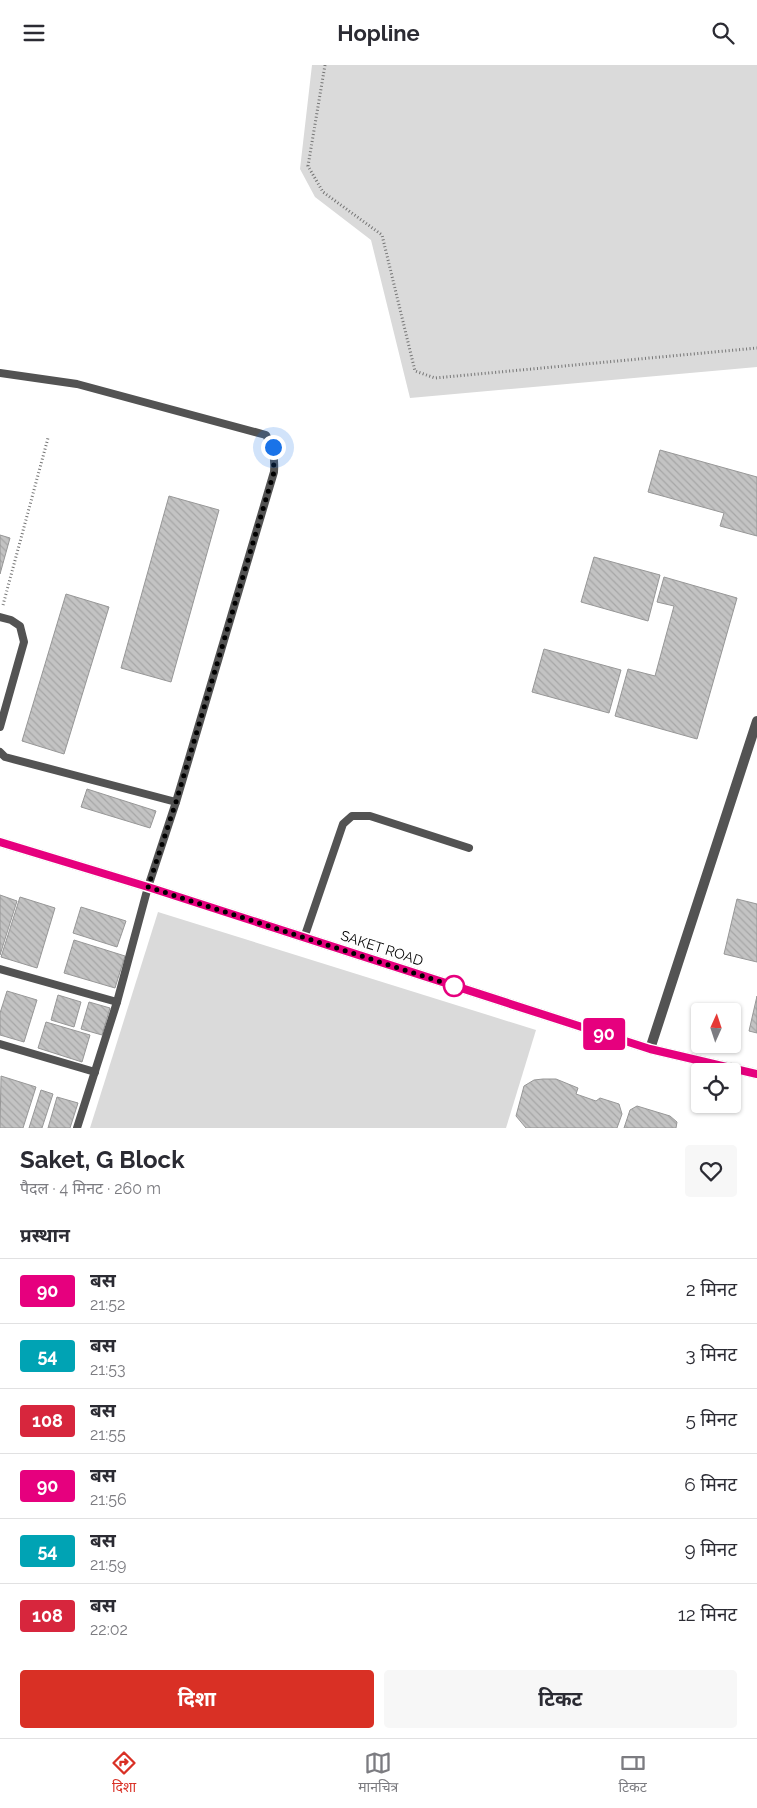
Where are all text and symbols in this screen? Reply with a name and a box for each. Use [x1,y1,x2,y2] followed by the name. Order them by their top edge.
[20,19,48,47] icon: menu
[709,19,737,47] icon: search
[337,20,420,46] text: Hopline
[261,435,286,460] your location
[339,927,425,969] street label: SAKET ROAD
[443,975,465,997] unlabelled marker
[691,1003,741,1053] north arrow
[691,1003,741,1113] map controls
[582,1018,626,1050] line badge: 90
[593,1023,615,1044] text: 90
[691,1063,741,1113] button: locate
[20,1145,185,1174] text: Saket, G Block
[685,1145,737,1197] button: heart
[20,1179,161,1198] text: पैदल · 4 मिनट · 260 m
[20,1224,70,1246] text: प्रस्थान
[90,1269,116,1291] text: बस
[686,1278,737,1300] text: 2 मिनट
[37,1280,58,1301] text: 90
[90,1295,125,1314] text: 21:52
[90,1334,116,1356] text: बस
[686,1343,737,1365] text: 3 मिनट
[37,1345,58,1366] text: 54
[90,1360,125,1379] text: 21:53
[90,1399,116,1421] text: बस
[685,1408,737,1430] text: 5 मिनट
[32,1410,63,1431] text: 108
[90,1425,126,1444] text: 21:55
[90,1464,116,1486] text: बस
[684,1473,737,1495] text: 6 मिनट
[37,1475,58,1496] text: 90
[90,1490,127,1509] text: 21:56
[90,1529,116,1551] text: बस
[685,1538,737,1560] text: 9 मिनट
[37,1540,58,1561] text: 54
[90,1555,126,1574] text: 21:59
[90,1594,116,1616] text: बस
[678,1603,737,1625] text: 12 मिनट
[32,1605,63,1626] text: 108
[90,1620,128,1639] text: 22:02
[20,1670,374,1728] button: दिशा
[384,1670,737,1728] button: टिकट
[110,1749,138,1798] tab: दिशा
[358,1749,398,1798] tab: मानचित्र
[618,1749,647,1798] tab: टिकट

